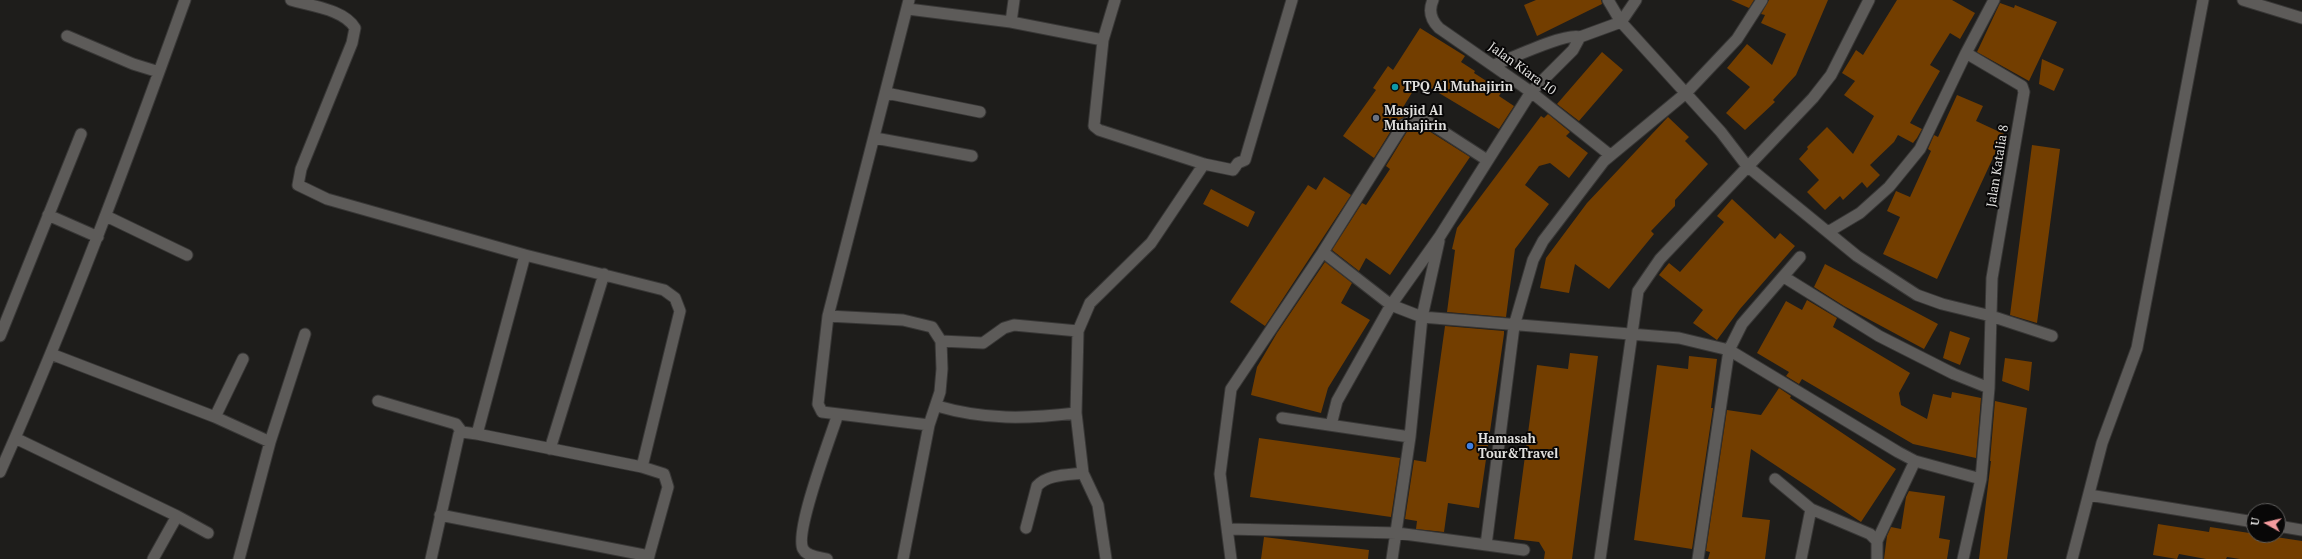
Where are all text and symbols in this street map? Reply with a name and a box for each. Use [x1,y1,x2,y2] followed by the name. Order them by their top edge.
[1485,39,1559,99] street label: Jalan Kiara 10
[1403,79,1513,95] place label: TPQ Al Muhajirin
[1390,82,1400,92] marker: TPQ Al Muhajirin
[1384,103,1447,134] place label: Masjid Al Muhajirin
[1371,113,1381,123] marker: Masjid Al Muhajirin
[1984,124,2012,208] street label: Jalan Katalia 8
[1478,431,1558,462] place label: Hamasah Tour&Travel
[1465,441,1475,451] marker: Hamasah Tour&Travel
[2246,503,2286,543] north arrow
[2248,517,2263,526] text: U

